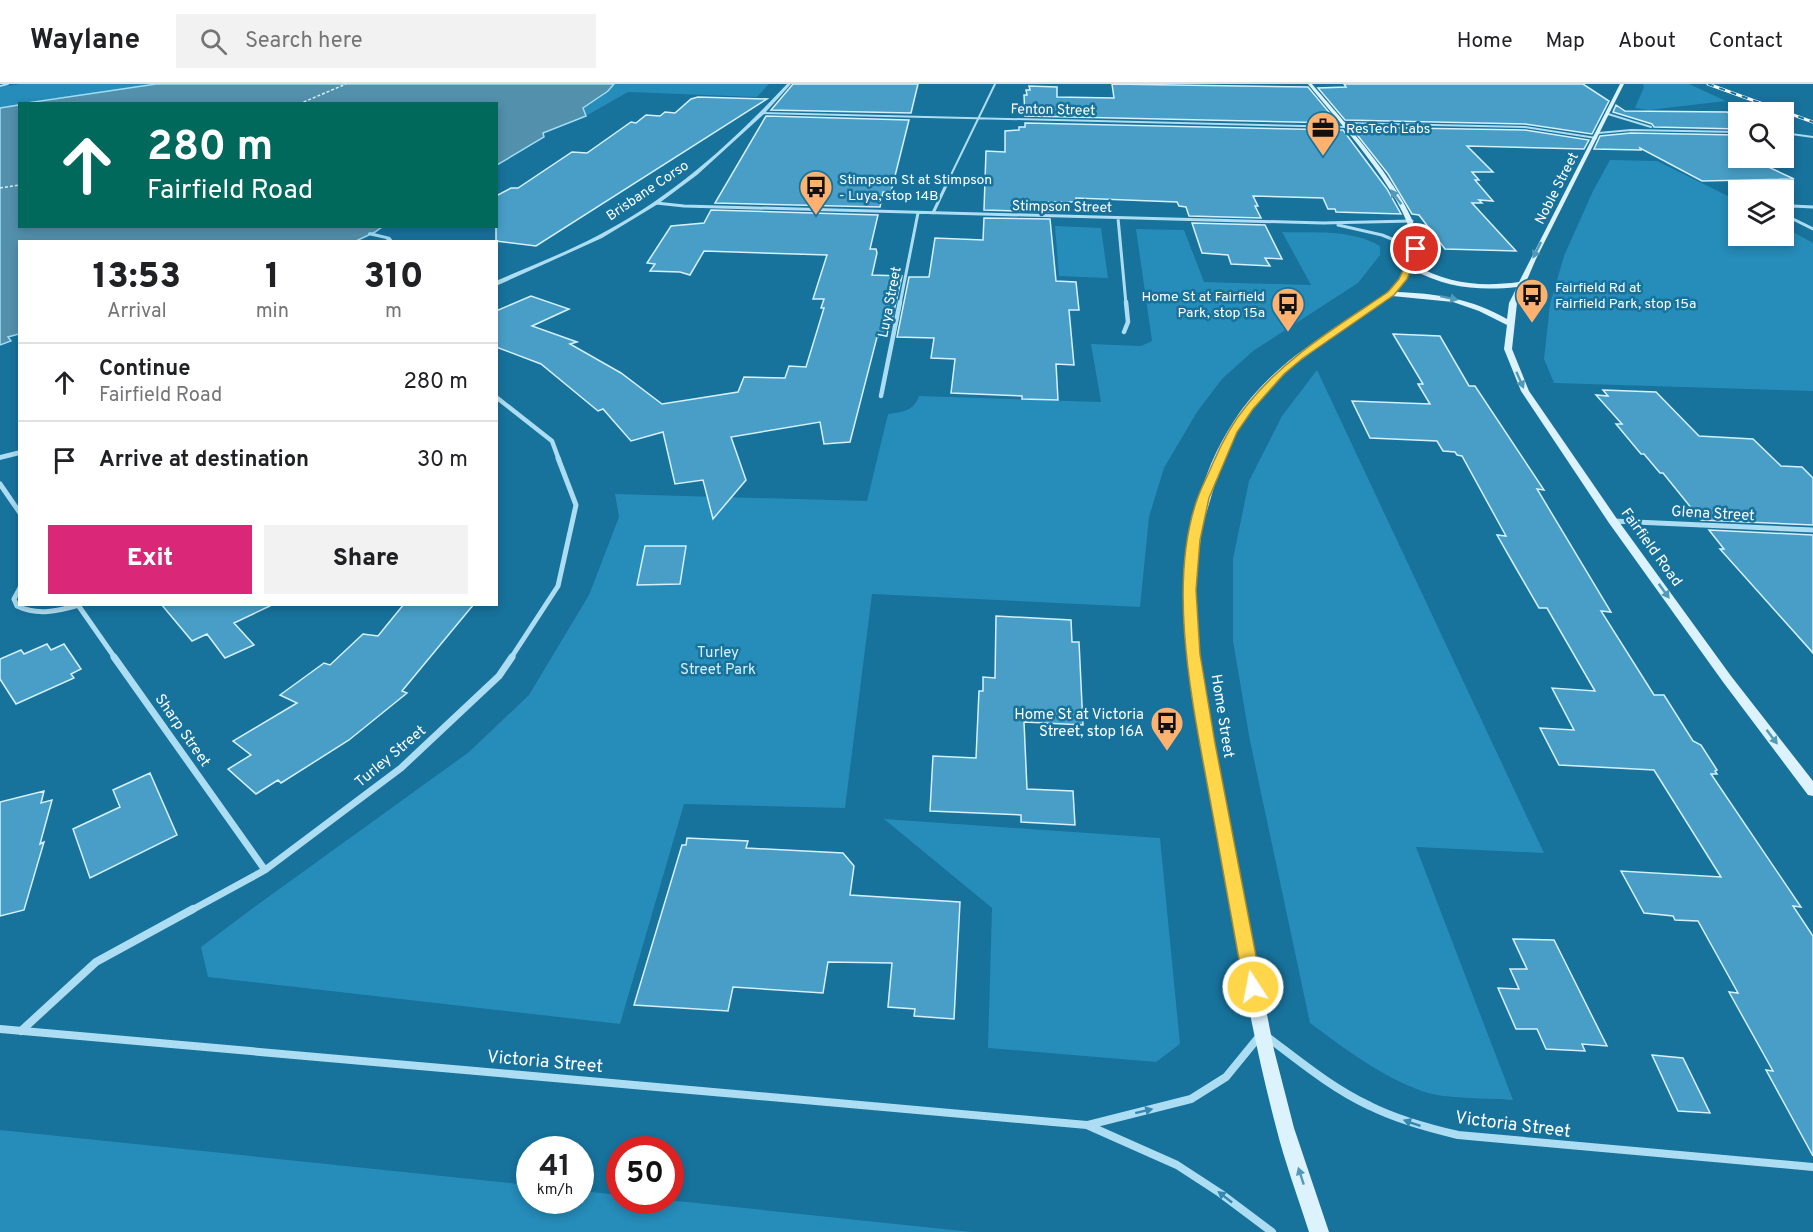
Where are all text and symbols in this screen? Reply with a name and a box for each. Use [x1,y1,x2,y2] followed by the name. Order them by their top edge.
[176,14,596,68] search box
[30,23,140,59] text: Waylane
[197,25,230,58] icon: search
[245,28,363,55] text: Search here
[1457,28,1513,55] text: Home
[1546,28,1585,55] text: Map
[1618,28,1676,55] text: About
[1709,28,1783,55] text: Contact
[1010,101,1095,120] street label: Fenton Street
[1728,102,1794,246] map controls
[1728,102,1794,168] button: search
[1305,110,1341,157] office icon: ResTech Labs
[1346,121,1430,138] place label: ResTech Labs
[147,122,273,175] text: 280 m
[48,126,126,204] icon: ahead
[1532,150,1583,228] street label: Noble Street
[603,157,692,225] street label: Brisbane Corso
[798,169,834,216] bus stop icon: Stimpson St at Stimpson - Luya, stop 14B
[839,172,992,205] place label: Stimpson St at Stimpson - Luya, stop 14B
[147,174,313,208] text: Fairfield Road
[1728,180,1794,246] button: layers
[1391,189,1403,204] one-way arrow
[1012,198,1112,217] street label: Stimpson Street
[1390,223,1441,274] pin
[1399,232,1432,265] icon: arrive
[1533,242,1542,259] one-way arrow
[92,255,181,301] text: 13:53
[265,255,280,301] text: 1
[363,255,424,301] text: 310
[875,265,906,339] street label: Luya Street
[1514,277,1550,324] bus stop icon: Fairfield Rd at Fairfield Park, stop 15a
[1555,280,1696,313] place label: Fairfield Rd at Fairfield Park, stop 15a
[1270,286,1306,333] bus stop icon: Home St at Fairfield Park, stop 15a
[1141,289,1265,322] place label: Home St at Fairfield Park, stop 15a
[1440,294,1459,304] one-way arrow
[107,299,167,325] text: Arrival
[256,299,289,325] text: min
[385,299,402,325] text: m
[99,356,190,383] text: Continue
[48,366,81,399] icon: ahead
[403,369,468,396] text: 280 m
[1516,372,1525,389] one-way arrow
[99,383,222,409] text: Fairfield Road
[48,444,81,477] icon: arrive
[99,447,309,474] text: Arrive at destination
[417,447,468,474] text: 30 m
[1671,503,1755,526] street label: Glena Street
[1616,505,1686,591] street label: Fairfield Road
[48,525,252,594] button: Exit
[264,525,468,594] button: Share
[1658,583,1670,599] one-way arrow
[680,644,756,680] park label: Turley Street Park
[1206,673,1238,760] street label: Home Street
[150,691,214,771] street label: Sharp Street
[1149,705,1185,752] bus stop icon: Home St at Victoria Street, stop 16A
[1014,706,1144,742] place label: Home St at Victoria Street, stop 16A
[352,722,430,792] street label: Turley Street
[1765,730,1777,745] one-way arrow
[1221,955,1285,1019] position arrow
[486,1046,604,1079] street label: Victoria Street
[1134,1105,1153,1115] one-way arrow
[1454,1107,1572,1144] street label: Victoria Street
[1403,1117,1421,1127] one-way arrow
[606,1136,684,1214] speed limit sign: 50
[539,1149,571,1186] text: 41
[1296,1167,1305,1185] one-way arrow
[537,1181,573,1200] text: km/h
[1217,1191,1233,1204] one-way arrow

